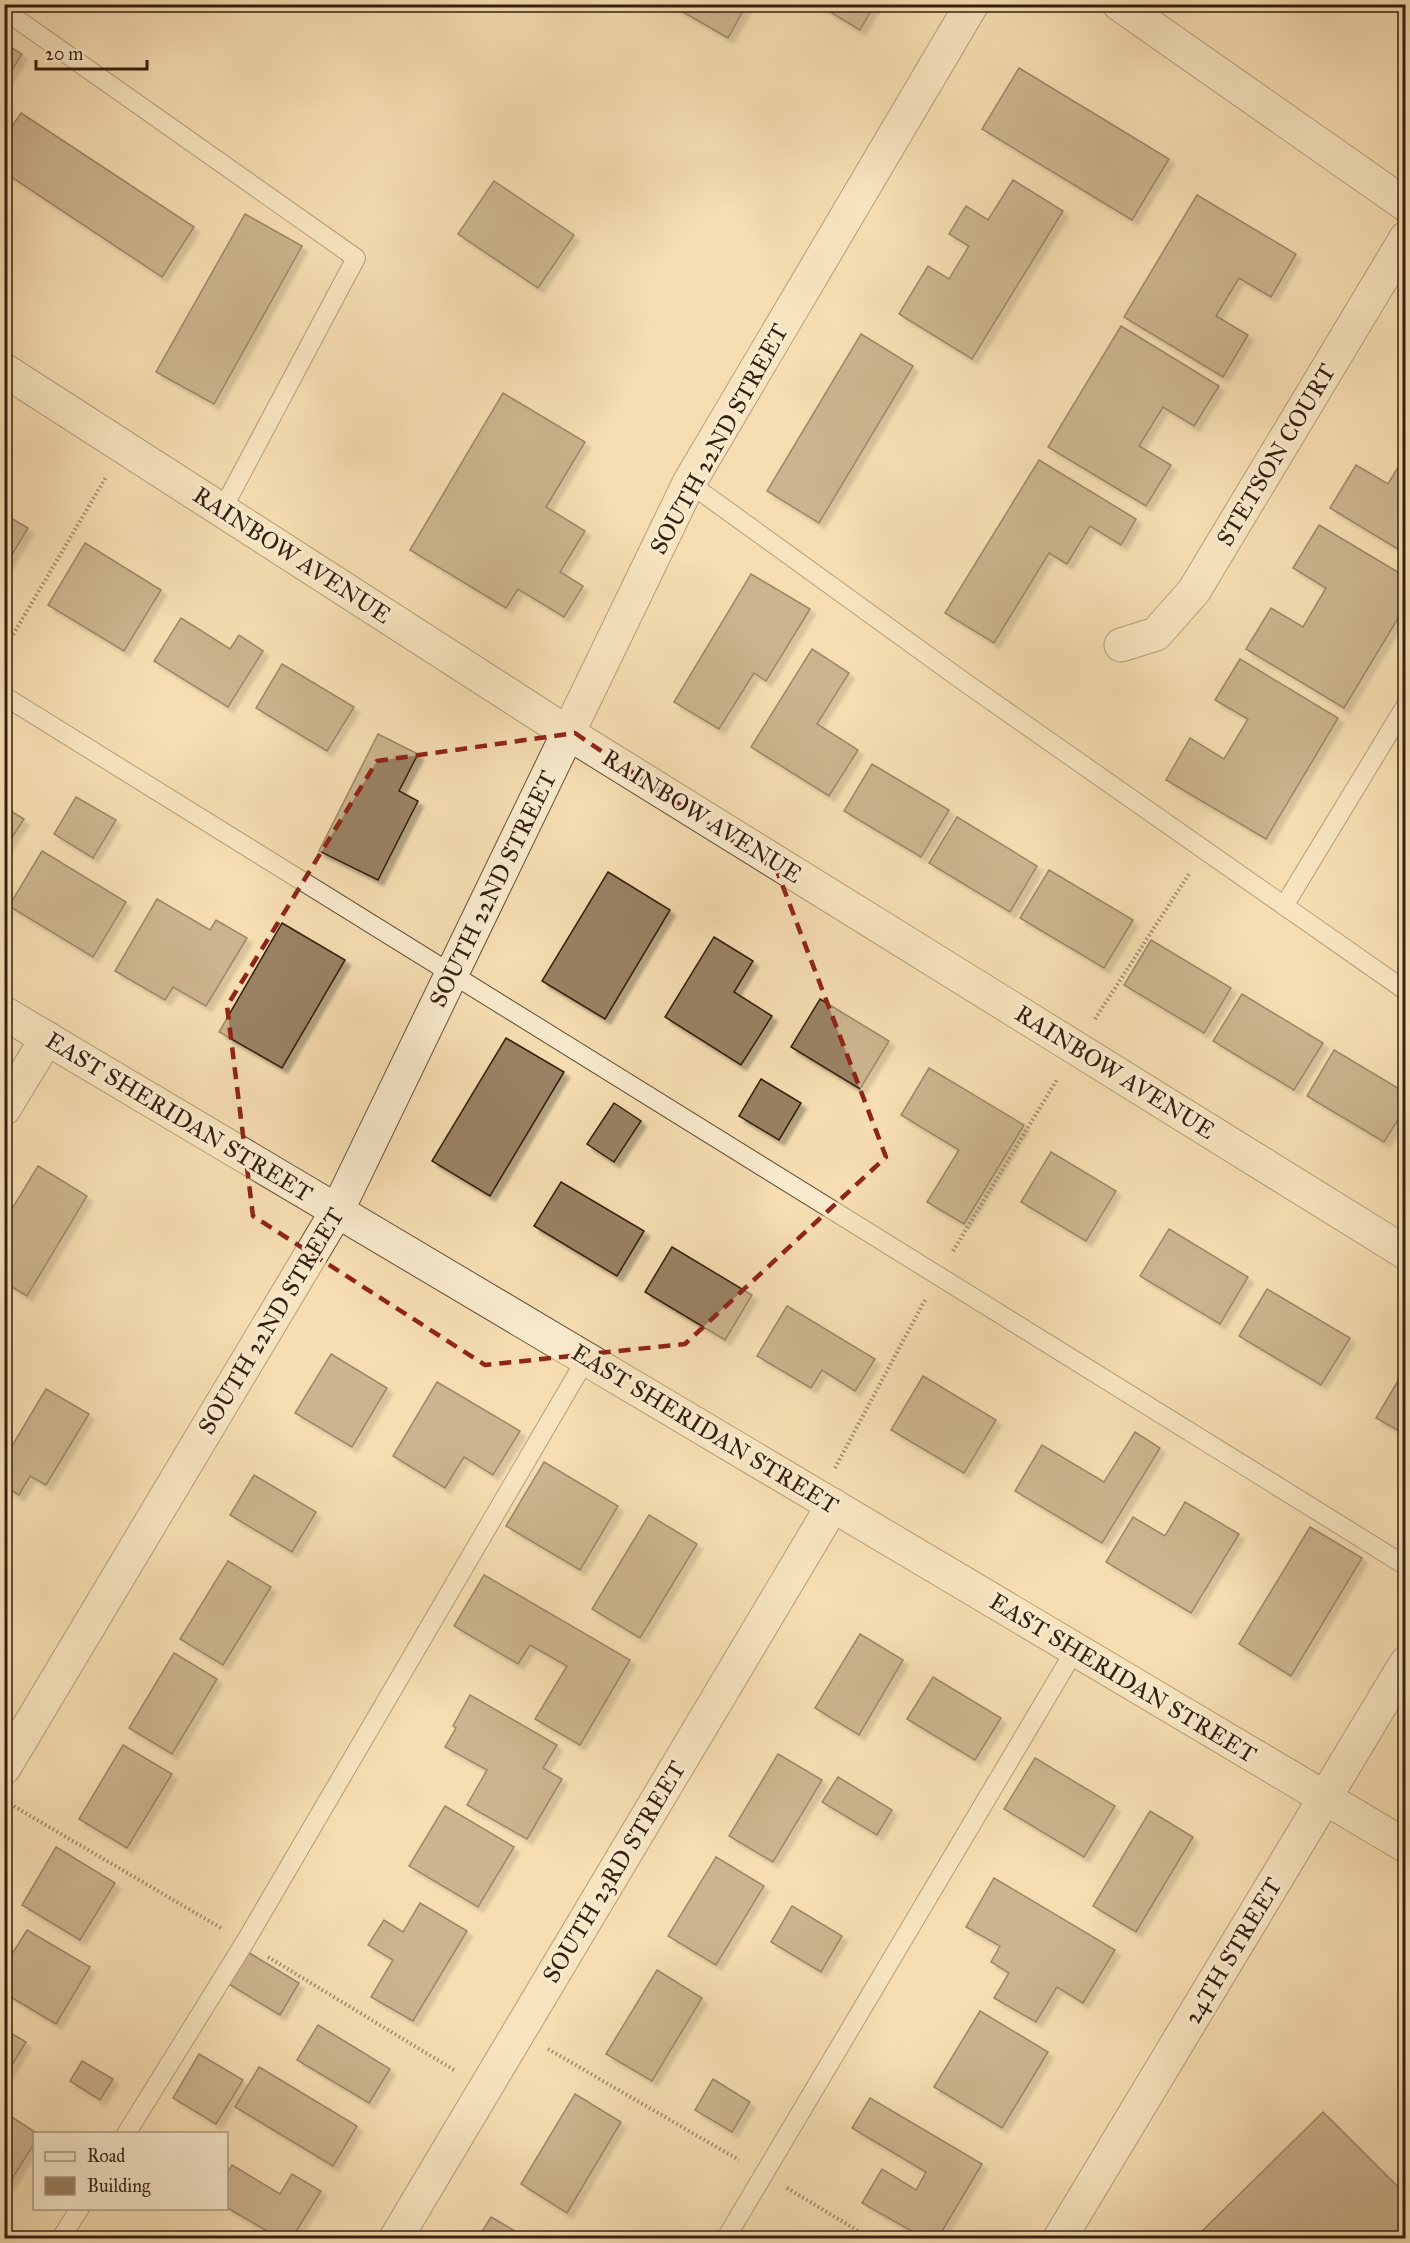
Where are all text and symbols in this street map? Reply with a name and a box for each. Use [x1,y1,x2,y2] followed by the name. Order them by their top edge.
[36,33,147,71] scale bar
[45,43,83,65] text: 20 m
[643,318,795,560] street label: SOUTH 22ND STREET
[1210,358,1342,552] street label: STETSON COURT
[187,480,397,630] street label: RAINBOW AVENUE
[596,742,808,890] street label: RAINBOW AVENUE
[423,766,563,1012] street label: SOUTH 22ND STREET
[1009,998,1221,1146] street label: RAINBOW AVENUE
[40,1025,318,1209] street label: EAST SHERIDAN STREET
[191,1202,351,1440] street label: SOUTH 22ND STREET
[566,1337,844,1521] street label: EAST SHERIDAN STREET
[984,1586,1262,1770] street label: EAST SHERIDAN STREET
[536,1756,692,1988] street label: SOUTH 23RD STREET
[1178,1872,1288,2030] street label: 24TH STREET
[33,2132,228,2210] legend
[87,2145,125,2167] text: Road
[87,2175,151,2198] text: Building

